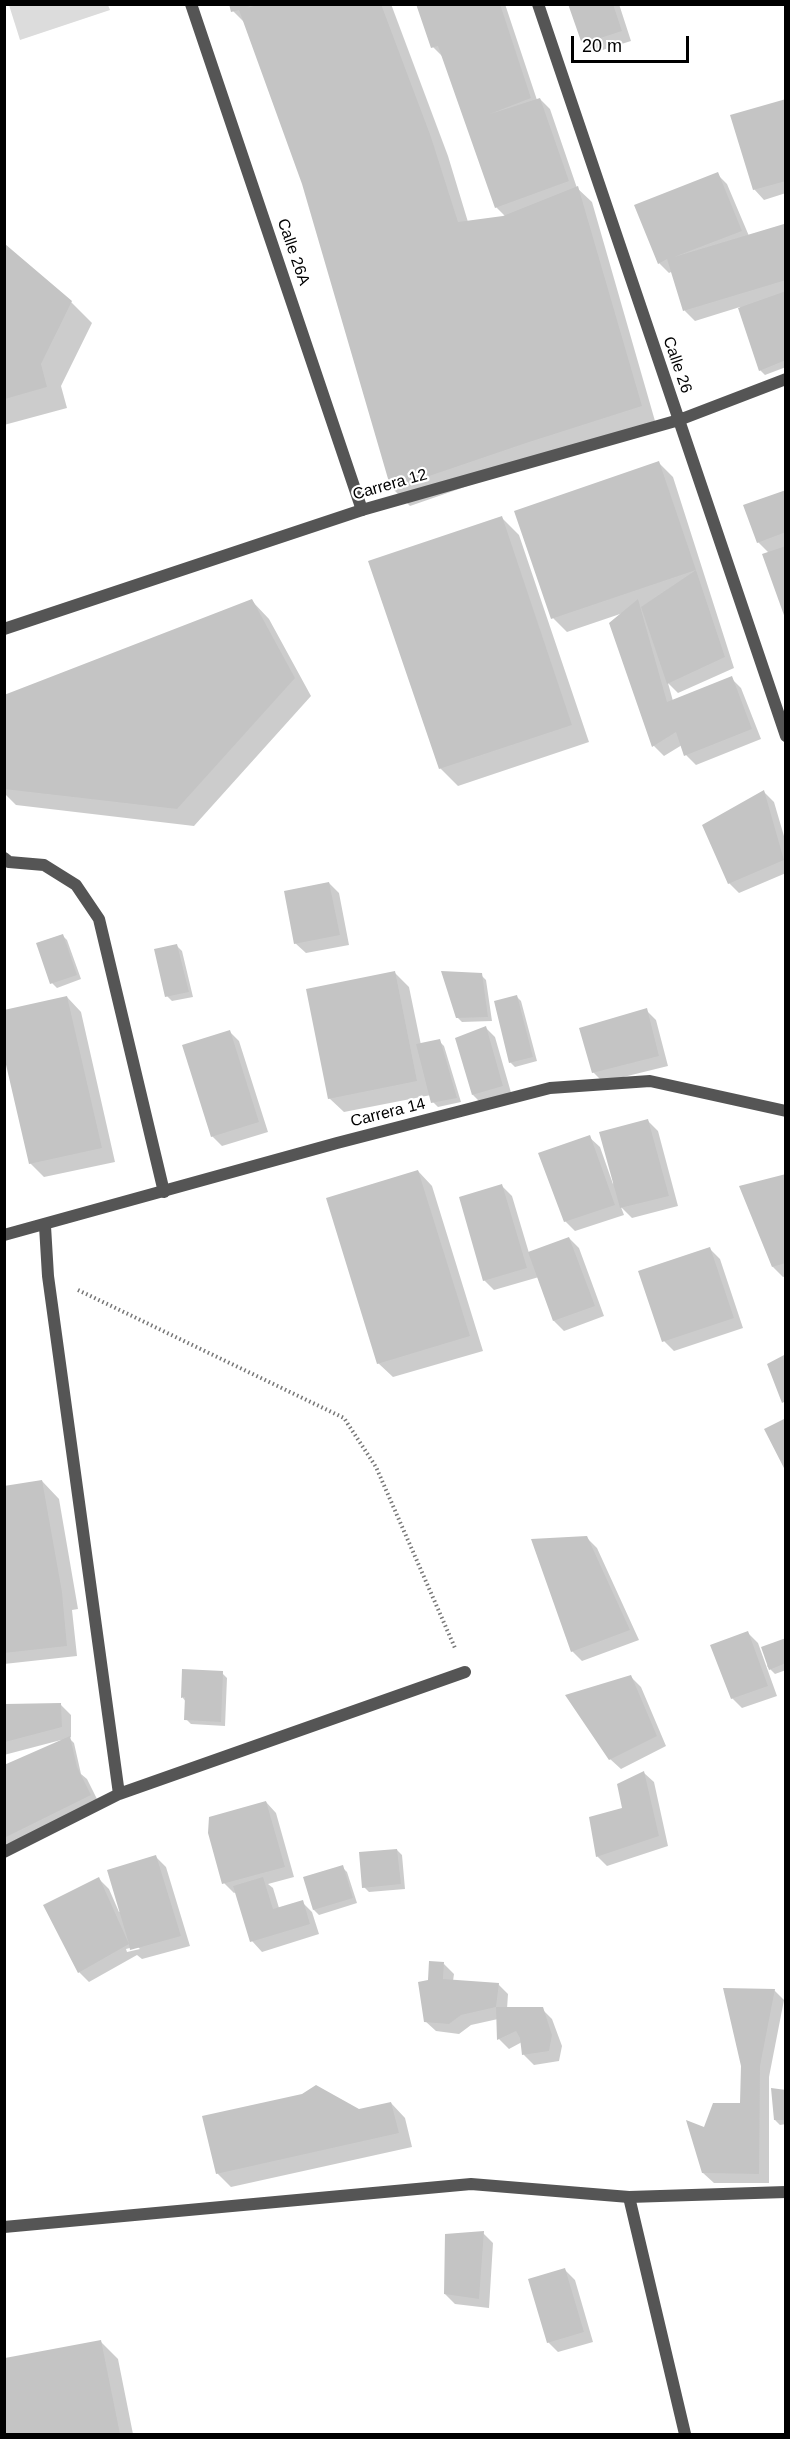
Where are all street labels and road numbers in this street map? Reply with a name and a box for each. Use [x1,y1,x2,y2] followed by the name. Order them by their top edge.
[273,216,313,288] street label: Calle 26A
[658,334,696,396] street label: Calle 26
[351,465,429,505] street label: Carrera 12
[349,1094,427,1132] street label: Carrera 14

